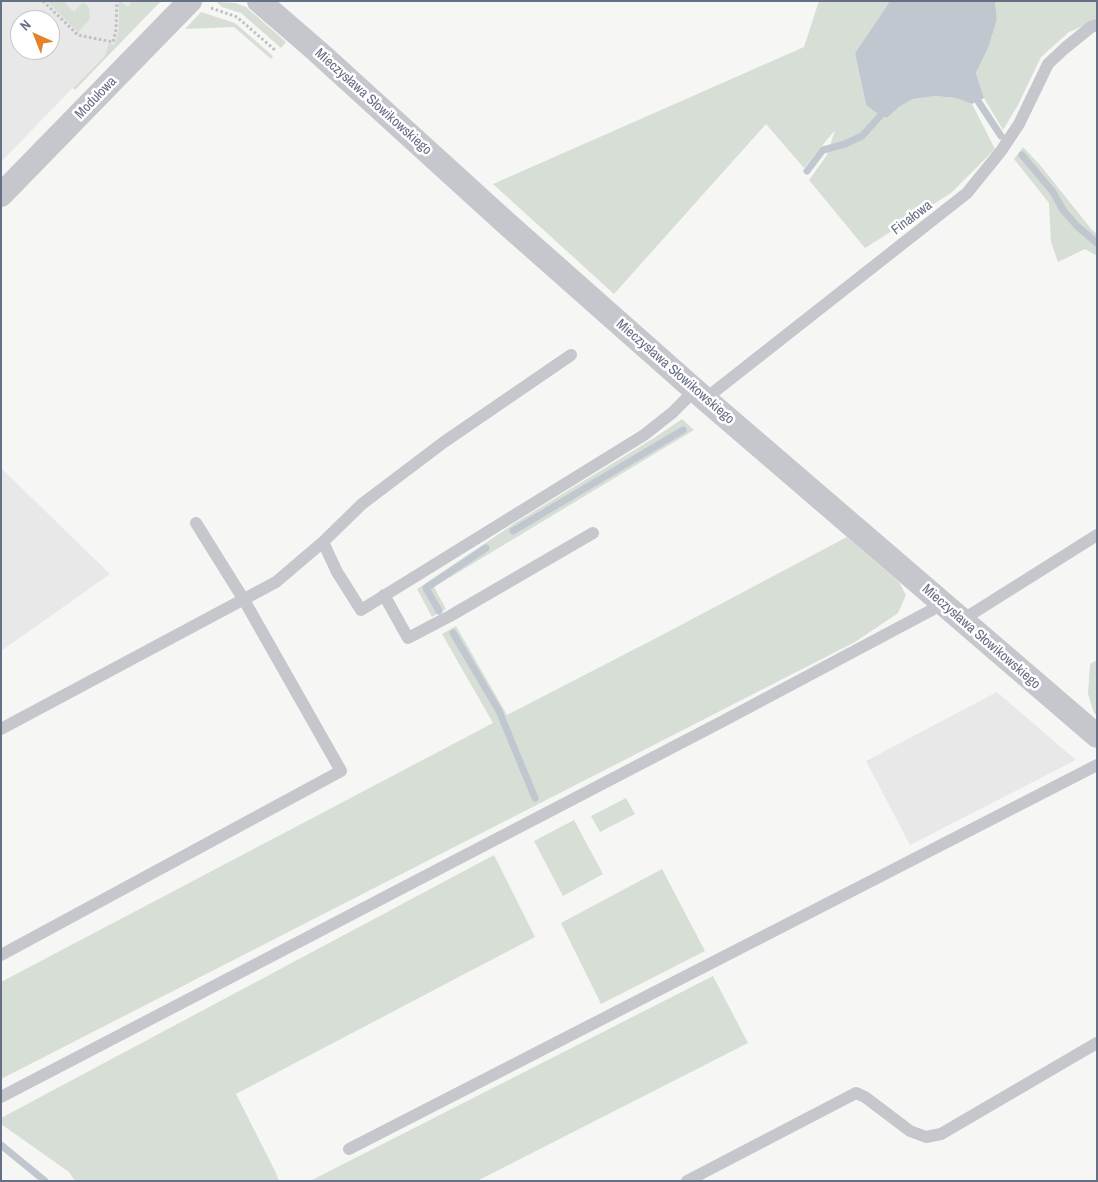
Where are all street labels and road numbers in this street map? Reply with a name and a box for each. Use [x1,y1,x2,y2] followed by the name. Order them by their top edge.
[311,45,435,159] street label: Mieczysława Słowikowskiego
[72,73,120,123] street label: Modułowa
[888,197,936,239] street label: Finałowa
[612,316,738,428] street label: Mieczysława Słowikowskiego
[918,581,1044,693] street label: Mieczysława Słowikowskiego

